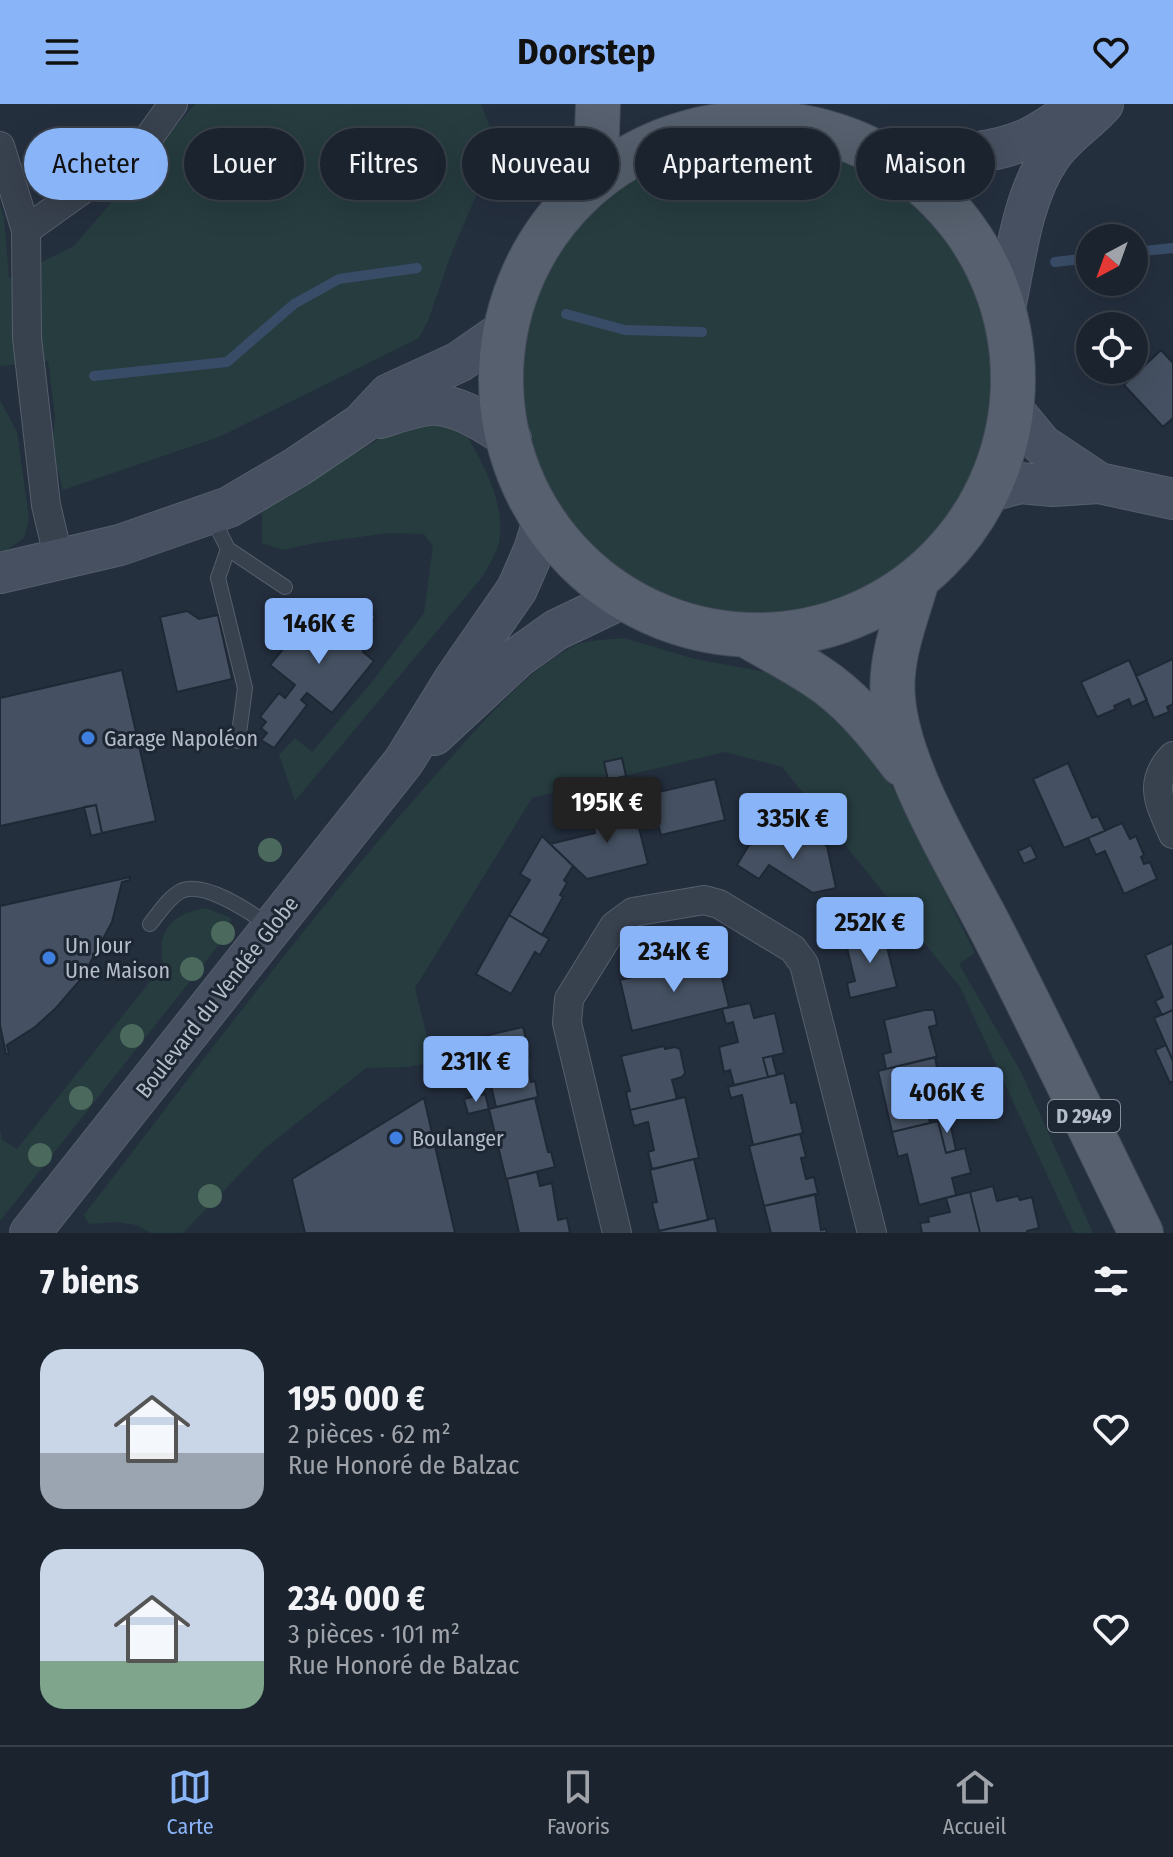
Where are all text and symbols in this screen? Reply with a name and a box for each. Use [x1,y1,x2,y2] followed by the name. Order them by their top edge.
[40,30,84,74] icon: menu
[517,30,656,74] text: Doorstep
[1089,30,1133,74] icon: heart
[24,128,168,200] chip: Acheter
[184,128,304,200] chip: Louer
[320,128,446,200] chip: Filtres
[462,128,619,200] chip: Nouveau
[635,128,840,200] chip: Appartement
[856,128,995,200] chip: Maison
[1076,224,1148,296] north arrow
[1076,224,1148,384] map controls
[1076,312,1148,384] button: locate
[254,598,384,666] pin: 146K €
[283,608,355,639] text: 146K €
[104,725,258,752] place label: Garage Napoléon
[79,729,97,747] marker: Garage Napoléon
[542,777,672,845] pin: 195K €
[571,787,643,818] text: 195K €
[728,793,858,861] pin: 335K €
[757,803,829,834] text: 335K €
[130,891,304,1103] street label: Boulevard du Vendée Globe
[805,897,935,965] pin: 252K €
[835,907,905,938] text: 252K €
[609,926,739,994] pin: 234K €
[65,932,170,984] place label: Un Jour Une Maison
[638,936,710,967] text: 234K €
[40,949,58,967] marker: Un Jour Une Maison
[411,1036,541,1104] pin: 231K €
[441,1046,511,1077] text: 231K €
[882,1067,1012,1135] pin: 406K €
[909,1077,985,1108] text: 406K €
[1048,1100,1120,1132] road number: D 2949
[412,1125,504,1152] place label: Boulanger
[387,1129,405,1147] marker: Boulanger
[1089,1259,1133,1303] icon: filters
[40,1261,139,1302] text: 7 biens
[288,1378,425,1419] text: 195 000 €
[104,1381,200,1477] icon: home
[1089,1407,1133,1451] icon: heart
[288,1419,451,1450] text: 2 pièces · 62 m²
[288,1450,519,1481] text: Rue Honoré de Balzac
[288,1578,425,1619] text: 234 000 €
[104,1581,200,1677] icon: home
[1089,1607,1133,1651] icon: heart
[288,1619,460,1650] text: 3 pièces · 101 m²
[288,1650,519,1681] text: Rue Honoré de Balzac
[167,1765,214,1840] tab: Carte
[547,1765,610,1840] tab: Favoris
[943,1765,1006,1840] tab: Accueil

